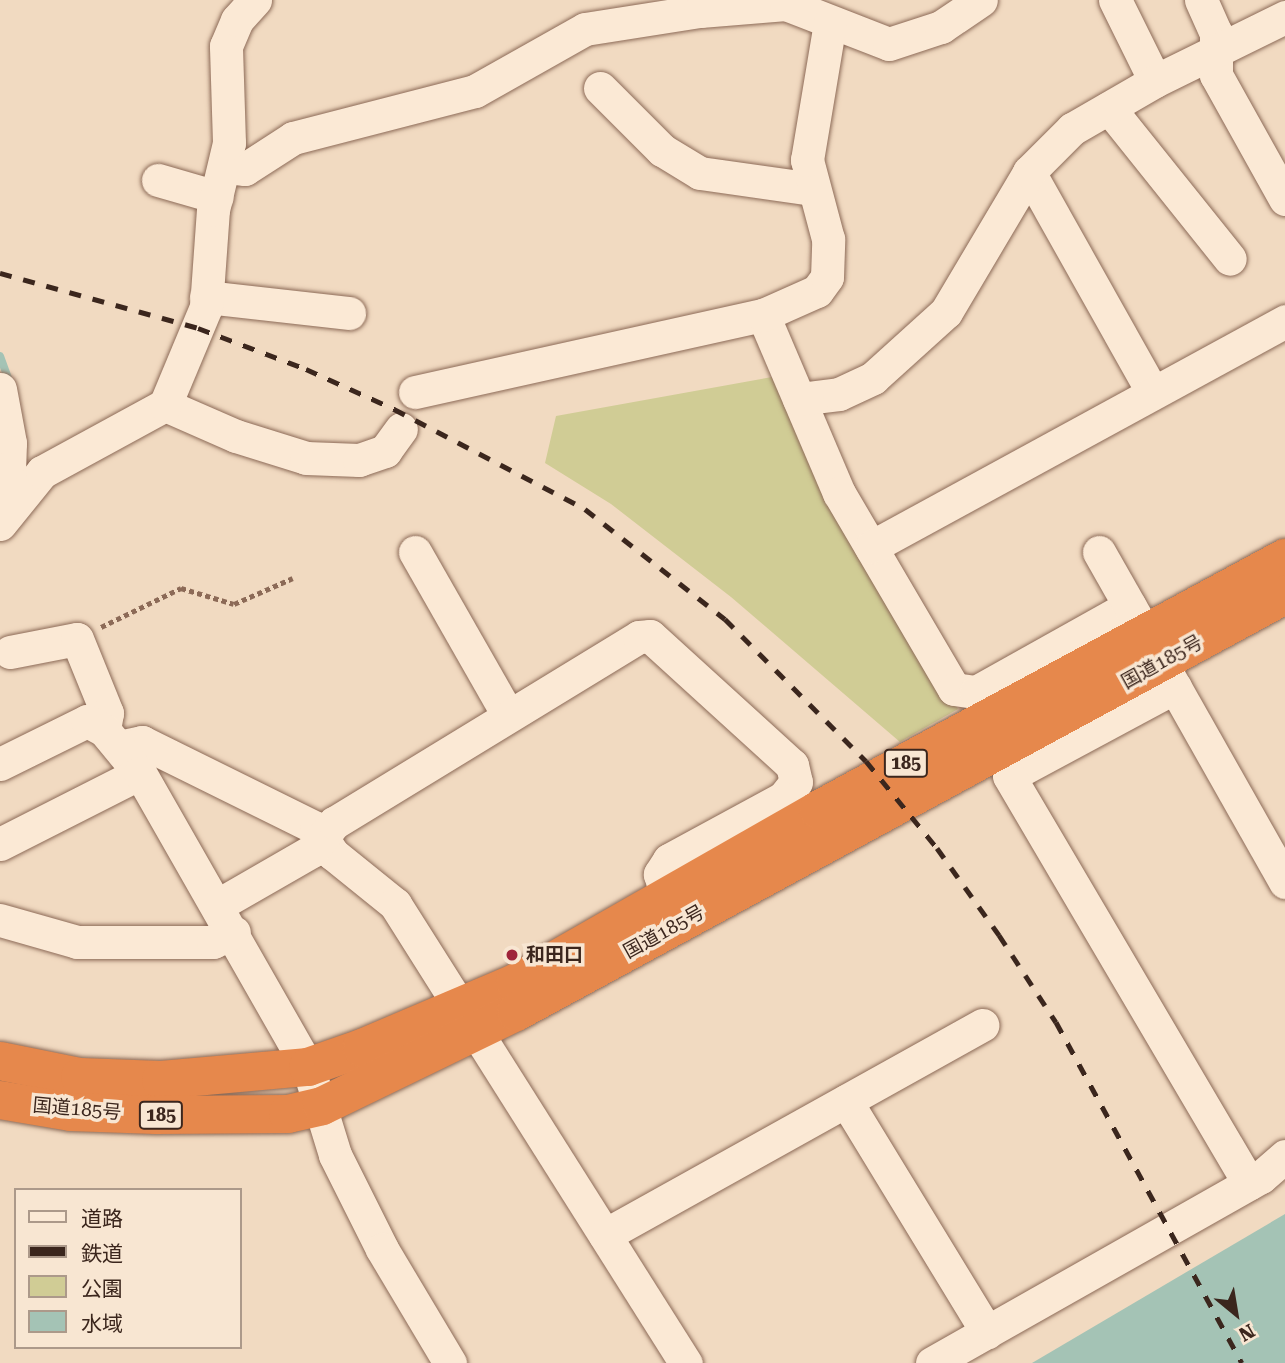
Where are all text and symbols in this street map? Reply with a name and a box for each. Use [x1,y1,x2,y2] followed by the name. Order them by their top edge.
[1118,630,1206,694] street label: 国道185号
[883,748,929,778] road number: 185
[620,900,708,964] street label: 国道185号
[526,944,583,966] place label: 和田口
[504,947,520,963] marker: 和田口
[32,1094,122,1124] street label: 国道185号
[138,1100,184,1130] road number: 185
[14,1188,242,1349] legend
[81,1207,123,1231] text: 道路
[81,1242,123,1266] text: 鉄道
[81,1277,123,1301] text: 公園
[1201,1279,1271,1349] north arrow
[81,1312,123,1336] text: 水域
[1235,1319,1259,1346] text: N

